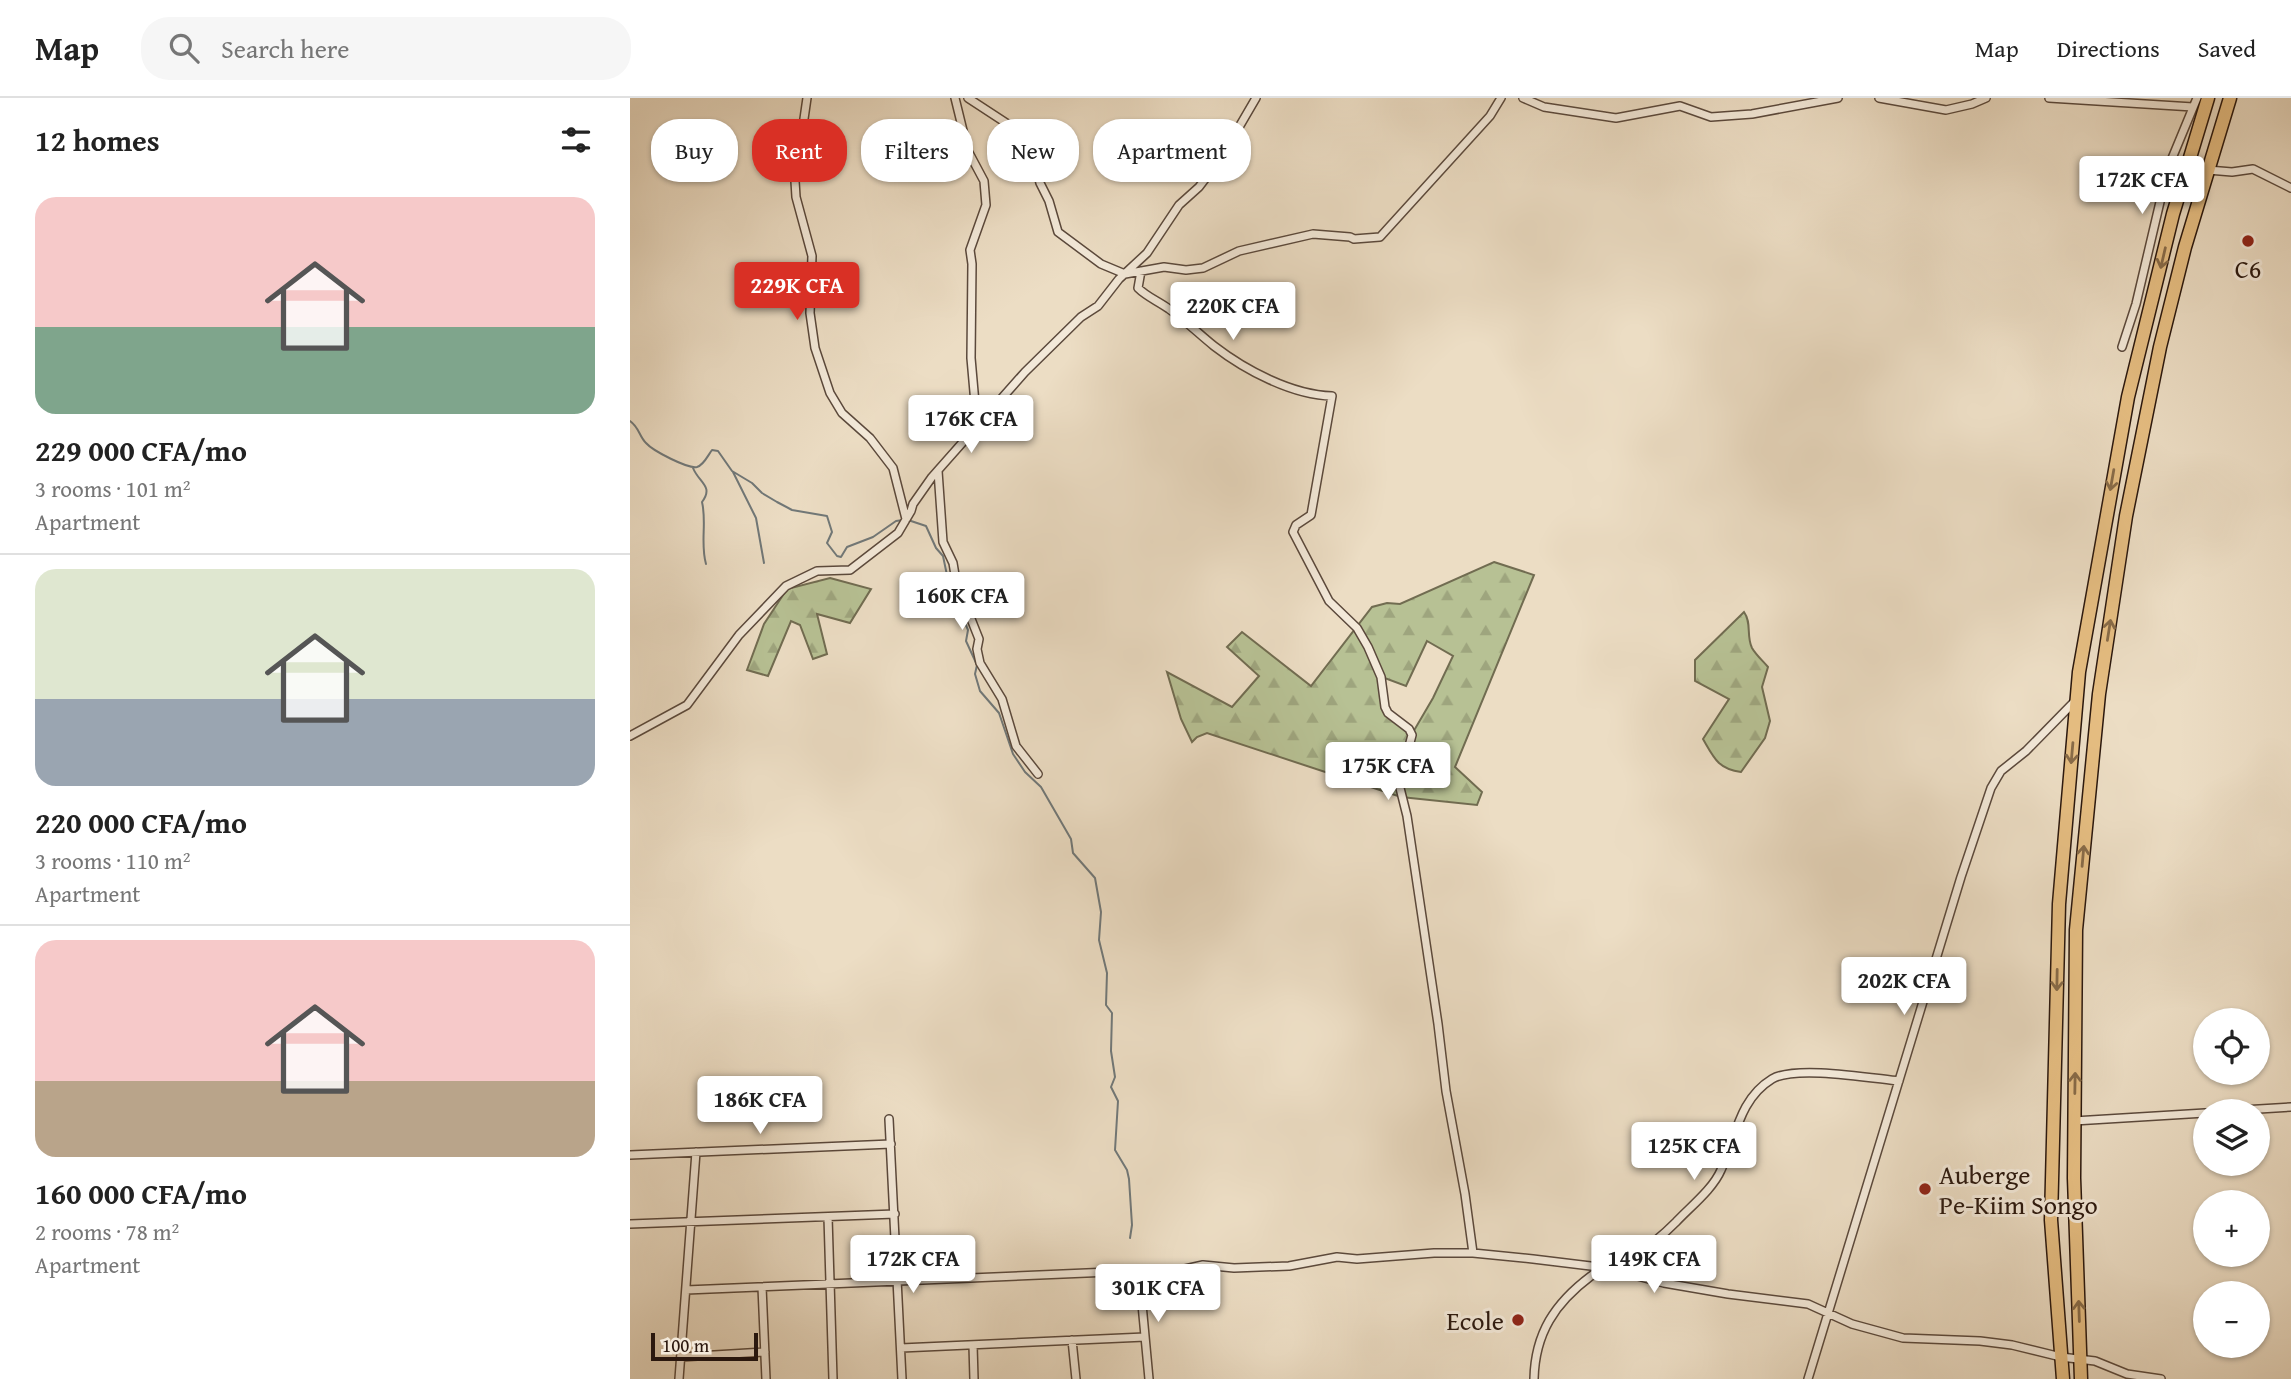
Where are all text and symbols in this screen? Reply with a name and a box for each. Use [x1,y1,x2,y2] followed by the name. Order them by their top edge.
[141,17,631,80] search box
[35,24,99,72] text: Map
[165,29,203,67] icon: search
[221,29,349,68] text: Search here
[1975,31,2019,66] text: Map
[2057,31,2160,66] text: Directions
[2198,31,2256,66] text: Saved
[35,118,160,162] text: 12 homes
[651,119,738,182] chip: Buy
[752,119,847,182] chip: Rent
[861,119,973,182] chip: Filters
[987,119,1079,182] chip: New
[1093,119,1251,182] chip: Apartment
[557,121,595,159] icon: filters
[2070,156,2214,216] pin: 172K CFA
[2095,162,2189,195] text: 172K CFA
[2240,233,2256,249] marker: C6
[252,243,378,369] icon: home
[2156,246,2169,269] one-way arrow
[2235,249,2261,288] place label: C6
[725,262,869,322] pin: 229K CFA
[750,268,844,301] text: 229K CFA
[1161,282,1305,342] pin: 220K CFA
[1186,288,1280,321] text: 220K CFA
[899,396,1043,455] pin: 176K CFA
[924,401,1018,434] text: 176K CFA
[35,428,247,472] text: 229 000 CFA/mo
[2105,468,2118,491] one-way arrow
[35,472,190,505] text: 3 rooms · 101 m²
[35,505,140,538] text: Apartment
[890,573,1034,632] pin: 160K CFA
[915,578,1009,611] text: 160K CFA
[252,615,378,741] icon: home
[2103,619,2116,642] one-way arrow
[2065,741,2078,764] one-way arrow
[1316,742,1460,802] pin: 175K CFA
[1341,748,1435,781] text: 175K CFA
[35,800,247,844] text: 220 000 CFA/mo
[35,844,190,877] text: 3 rooms · 110 m²
[2077,845,2090,868] one-way arrow
[35,877,140,910] text: Apartment
[1832,958,1976,1017] pin: 202K CFA
[1857,963,1951,996] text: 202K CFA
[2050,968,2064,991] one-way arrow
[252,986,378,1112] icon: home
[2193,1008,2270,1358] map controls
[2193,1008,2270,1085] button: locate
[2068,1072,2081,1095] one-way arrow
[688,1076,832,1136] pin: 186K CFA
[713,1082,807,1115] text: 186K CFA
[2193,1099,2270,1176] button: layers
[1622,1122,1766,1182] pin: 125K CFA
[1647,1128,1741,1161] text: 125K CFA
[1939,1155,2098,1224] place label: Auberge Pe-Kiim Songo
[35,1171,247,1215] text: 160 000 CFA/mo
[1917,1181,1933,1197] marker: Auberge Pe-Kiim Songo
[2193,1190,2270,1267] button: +
[35,1215,179,1248] text: 2 rooms · 78 m²
[841,1236,985,1295] pin: 172K CFA
[1582,1236,1726,1295] pin: 149K CFA
[866,1241,960,1274] text: 172K CFA
[1607,1241,1701,1274] text: 149K CFA
[35,1248,140,1281] text: Apartment
[1086,1264,1230,1324] pin: 301K CFA
[1111,1270,1205,1303] text: 301K CFA
[2193,1281,2270,1358] button: −
[2072,1300,2085,1323] one-way arrow
[1447,1301,1504,1340] place label: Ecole
[1510,1312,1526,1328] marker: Ecole
[651,1330,758,1362] scale bar
[662,1331,709,1359] text: 100 m

